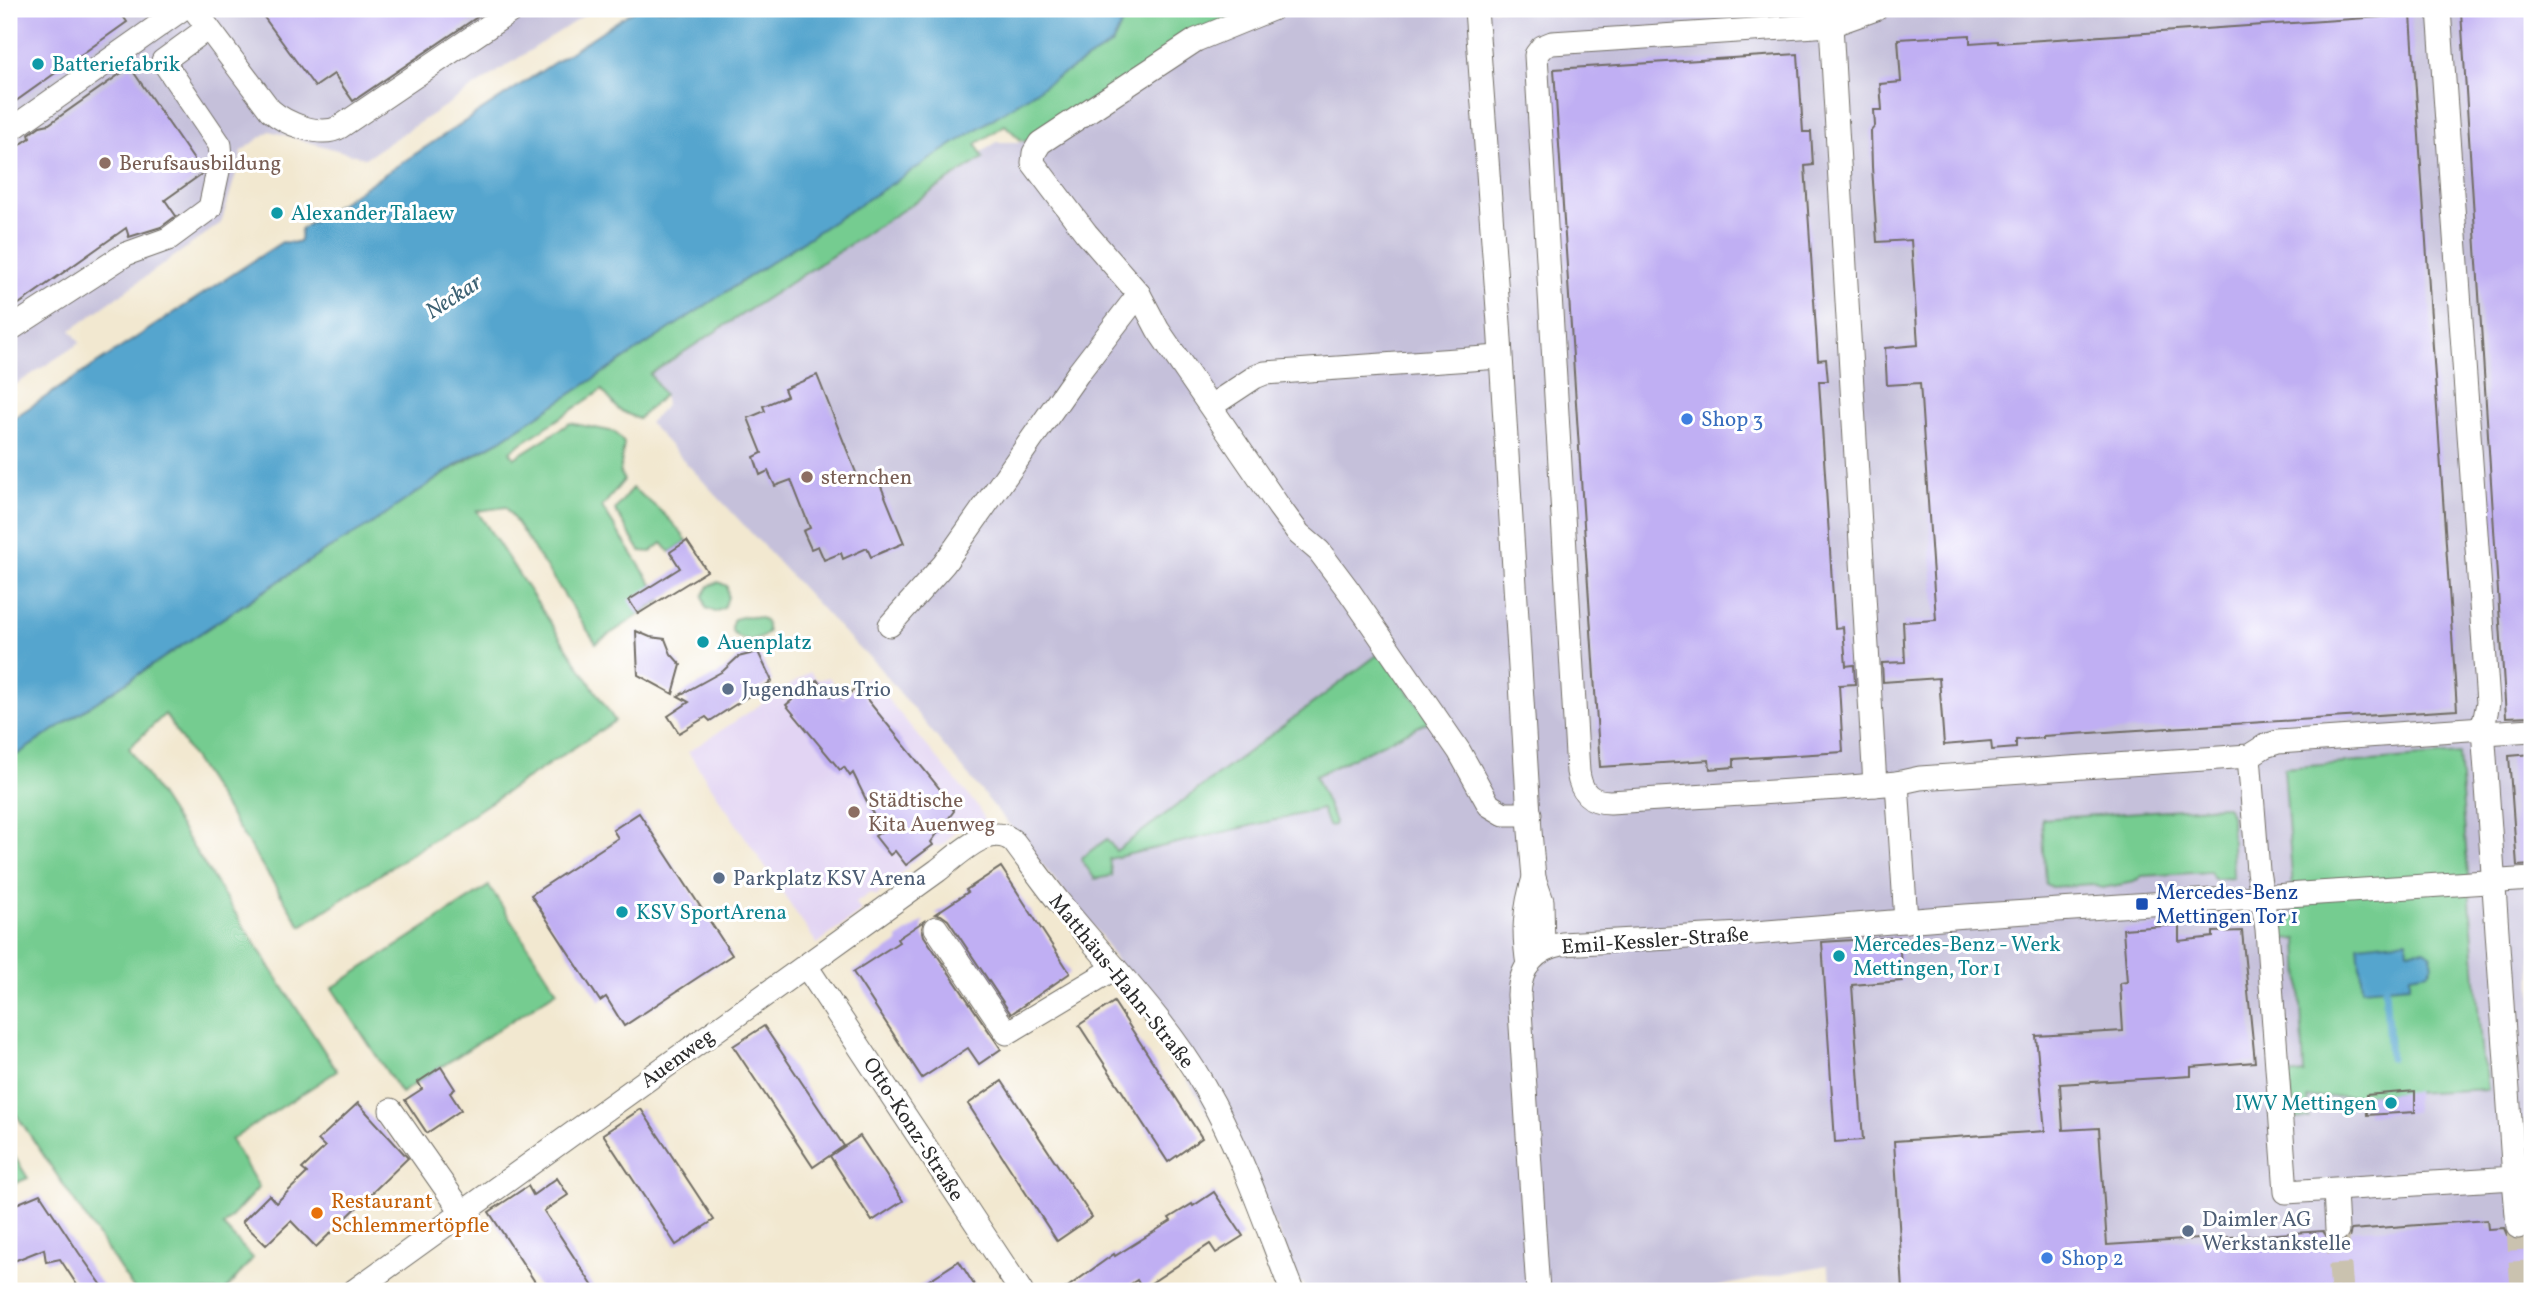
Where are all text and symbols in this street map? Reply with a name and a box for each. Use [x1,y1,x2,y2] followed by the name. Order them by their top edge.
[52,51,181,80] place label: Batteriefabrik
[30,56,46,72] marker: Batteriefabrik
[119,150,281,179] place label: Berufsausbildung
[97,155,113,171] marker: Berufsausbildung
[291,200,454,229] place label: Alexander Talaew
[269,205,285,221] marker: Alexander Talaew
[419,267,489,328] water label: Neckar
[1701,406,1763,435] place label: Shop 3
[1679,411,1695,427] marker: Shop 3
[821,464,912,493] place label: sternchen
[799,469,815,485] marker: sternchen
[717,629,812,658] place label: Auenplatz
[695,634,711,650] marker: Auenplatz
[742,676,891,705] place label: Jugendhaus Trio
[720,681,736,697] marker: Jugendhaus Trio
[868,787,995,840] place label: Städtische Kita Auenweg
[846,804,862,820] marker: Städtische Kita Auenweg
[733,865,926,894] place label: Parkplatz KSV Arena
[711,870,727,886] marker: Parkplatz KSV Arena
[2156,879,2298,932] place label: Mercedes-Benz Mettingen Tor 1
[1041,888,1200,1075] street label: Matthäus-Hahn-Straße
[2134,896,2150,912] marker: Mercedes-Benz Mettingen Tor 1
[636,899,787,928] place label: KSV SportArena
[614,904,630,920] marker: KSV SportArena
[1560,920,1750,963] street label: Emil-Kessler-Straße
[1853,931,2061,984] place label: Mercedes-Benz - Werk Mettingen, Tor 1
[1831,948,1847,964] marker: Mercedes-Benz - Werk Mettingen, Tor 1
[635,1023,721,1096] street label: Auenweg
[855,1052,970,1207] street label: Otto-Konz-Straße
[2235,1090,2377,1119] place label: IWV Mettingen
[2383,1095,2399,1111] marker: IWV Mettingen
[331,1188,490,1241] place label: Restaurant Schlemmertöpfle
[309,1205,325,1221] marker: Restaurant Schlemmertöpfle
[2202,1206,2351,1259] place label: Daimler AG Werkstankstelle
[2180,1223,2196,1239] marker: Daimler AG Werkstankstelle
[2061,1245,2124,1274] place label: Shop 2
[2039,1250,2055,1266] marker: Shop 2

